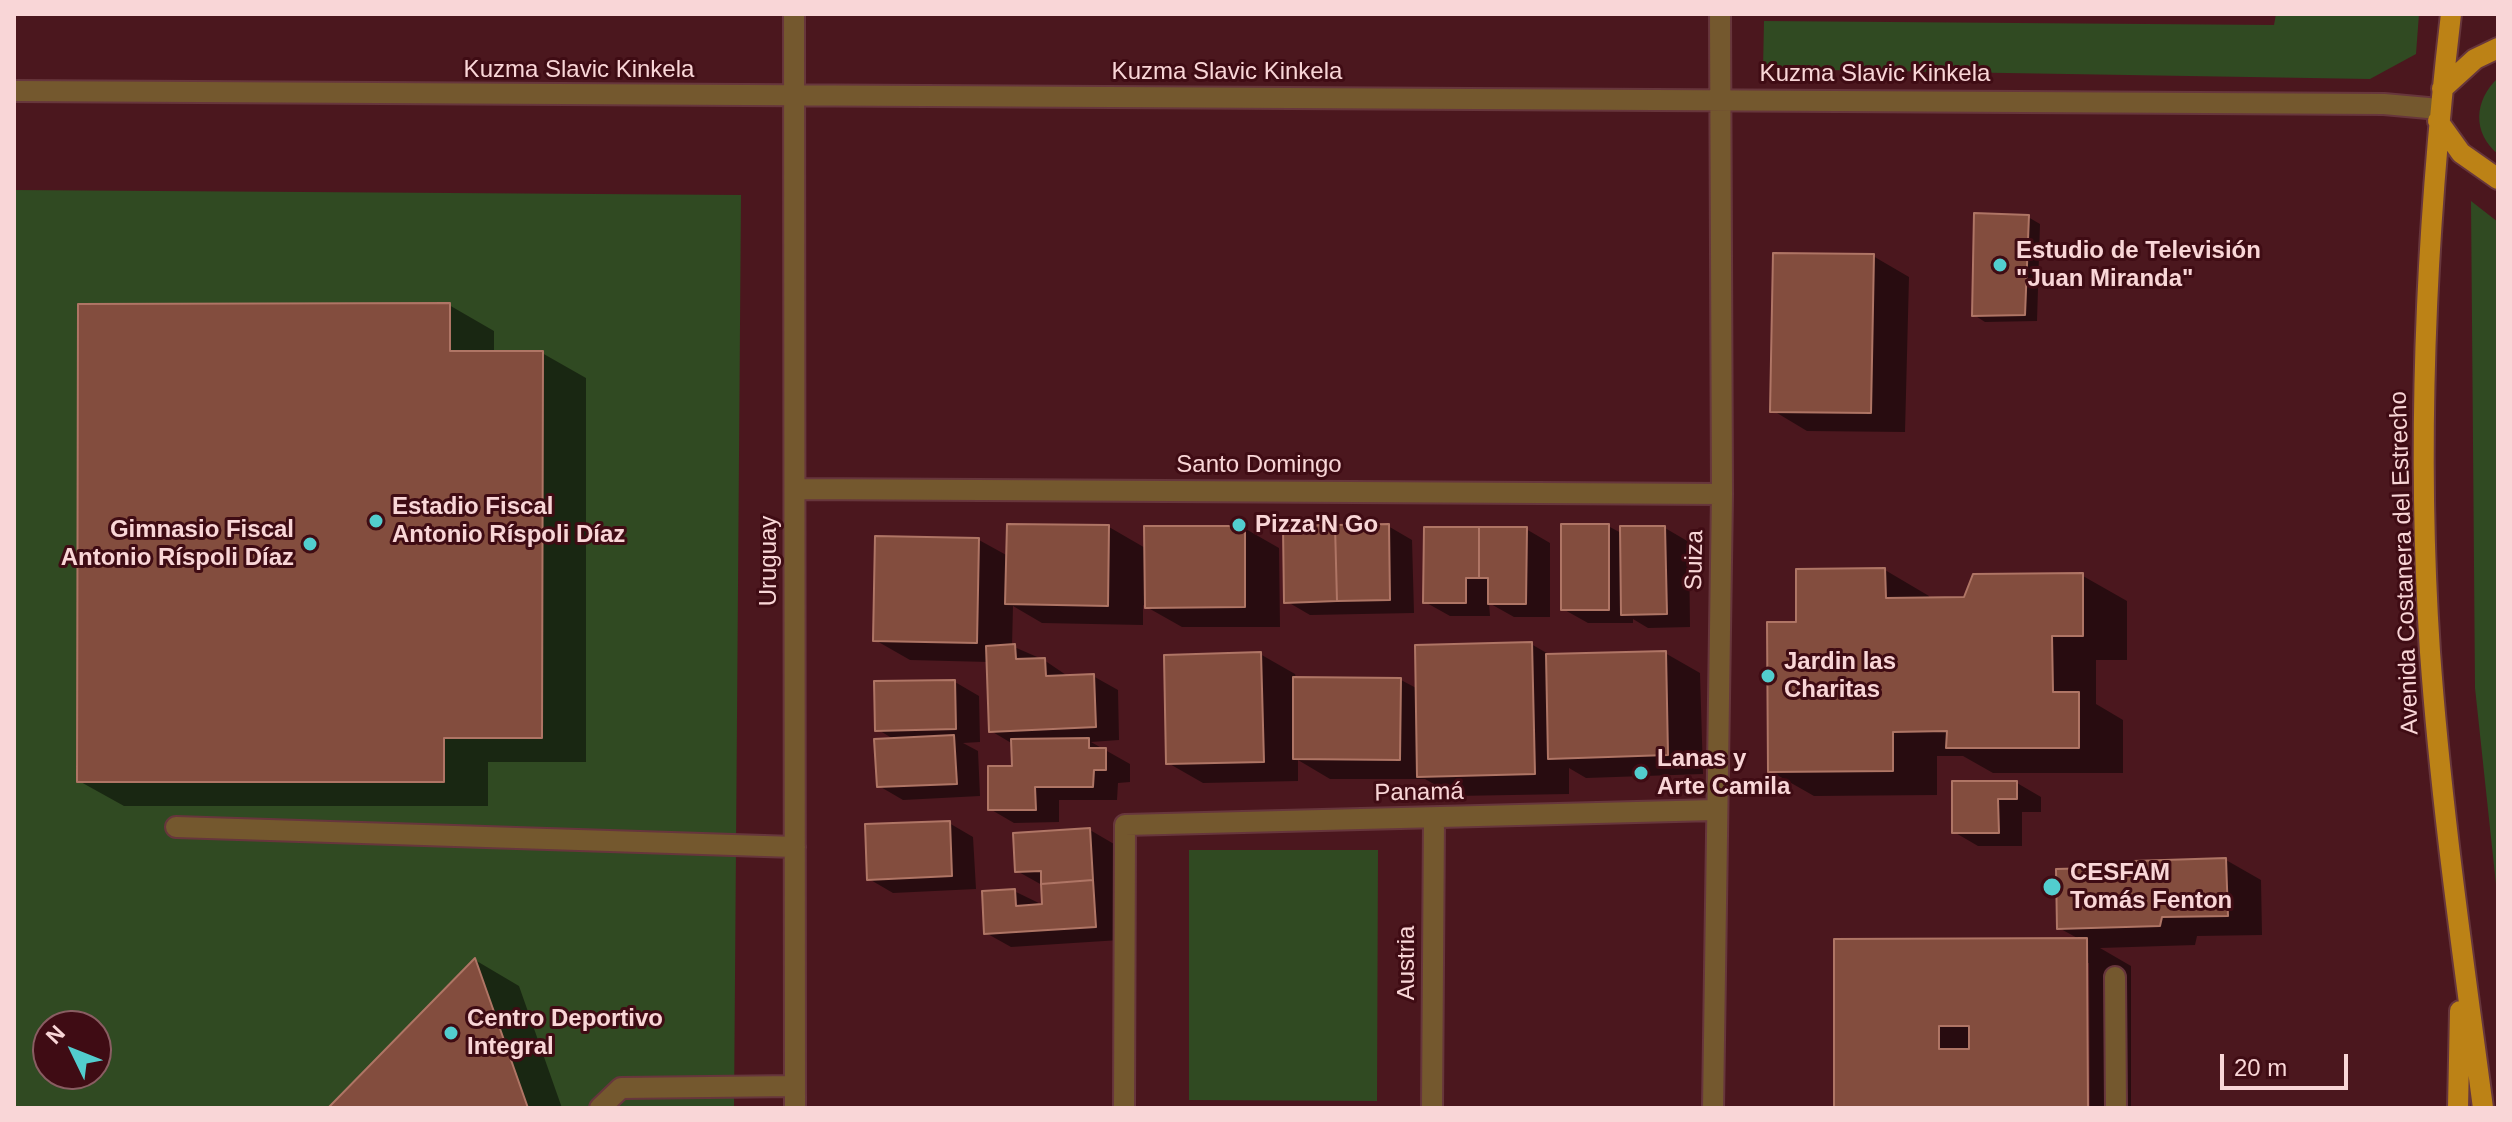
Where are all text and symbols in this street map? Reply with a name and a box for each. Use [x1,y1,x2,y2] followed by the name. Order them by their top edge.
[464,56,694,84] street label: Kuzma Slavic Kinkela
[1112,58,1342,86] street label: Kuzma Slavic Kinkela
[1760,60,1990,88] street label: Kuzma Slavic Kinkela
[2016,237,2261,293] place label: Estudio de Televisión "Juan Miranda"
[1991,256,2009,274] marker: Estudio de Televisión "Juan Miranda"
[2385,391,2425,735] street label: Avenida Costanera del Estrecho
[1176,451,1342,479] street label: Santo Domingo
[392,493,625,549] place label: Estadio Fiscal Antonio Ríspoli Díaz
[1255,511,1378,539] place label: Pizza'N Go
[367,512,385,530] marker: Estadio Fiscal Antonio Ríspoli Díaz
[61,516,294,572] place label: Gimnasio Fiscal Antonio Ríspoli Díaz
[755,516,783,606] street label: Uruguay
[1230,516,1248,534] marker: Pizza'N Go
[1680,530,1710,590] street label: Suiza
[301,535,319,553] marker: Gimnasio Fiscal Antonio Ríspoli Díaz
[1784,648,1896,704] place label: Jardin las Charitas
[1759,667,1777,685] marker: Jardin las Charitas
[1657,745,1790,801] place label: Lanas y Arte Camila
[1632,764,1650,782] marker: Lanas y Arte Camila
[1374,778,1464,808] street label: Panamá
[2070,859,2232,915] place label: CESFAM Tomás Fenton
[2041,876,2063,898] marker: CESFAM Tomás Fenton
[1393,926,1421,1000] street label: Austria
[467,1005,663,1061] place label: Centro Deportivo Integral
[32,1010,112,1090] north arrow
[41,1020,70,1049] text: N
[442,1024,460,1042] marker: Centro Deportivo Integral
[2224,1038,2352,1088] scale bar
[2234,1054,2287,1081] text: 20 m

